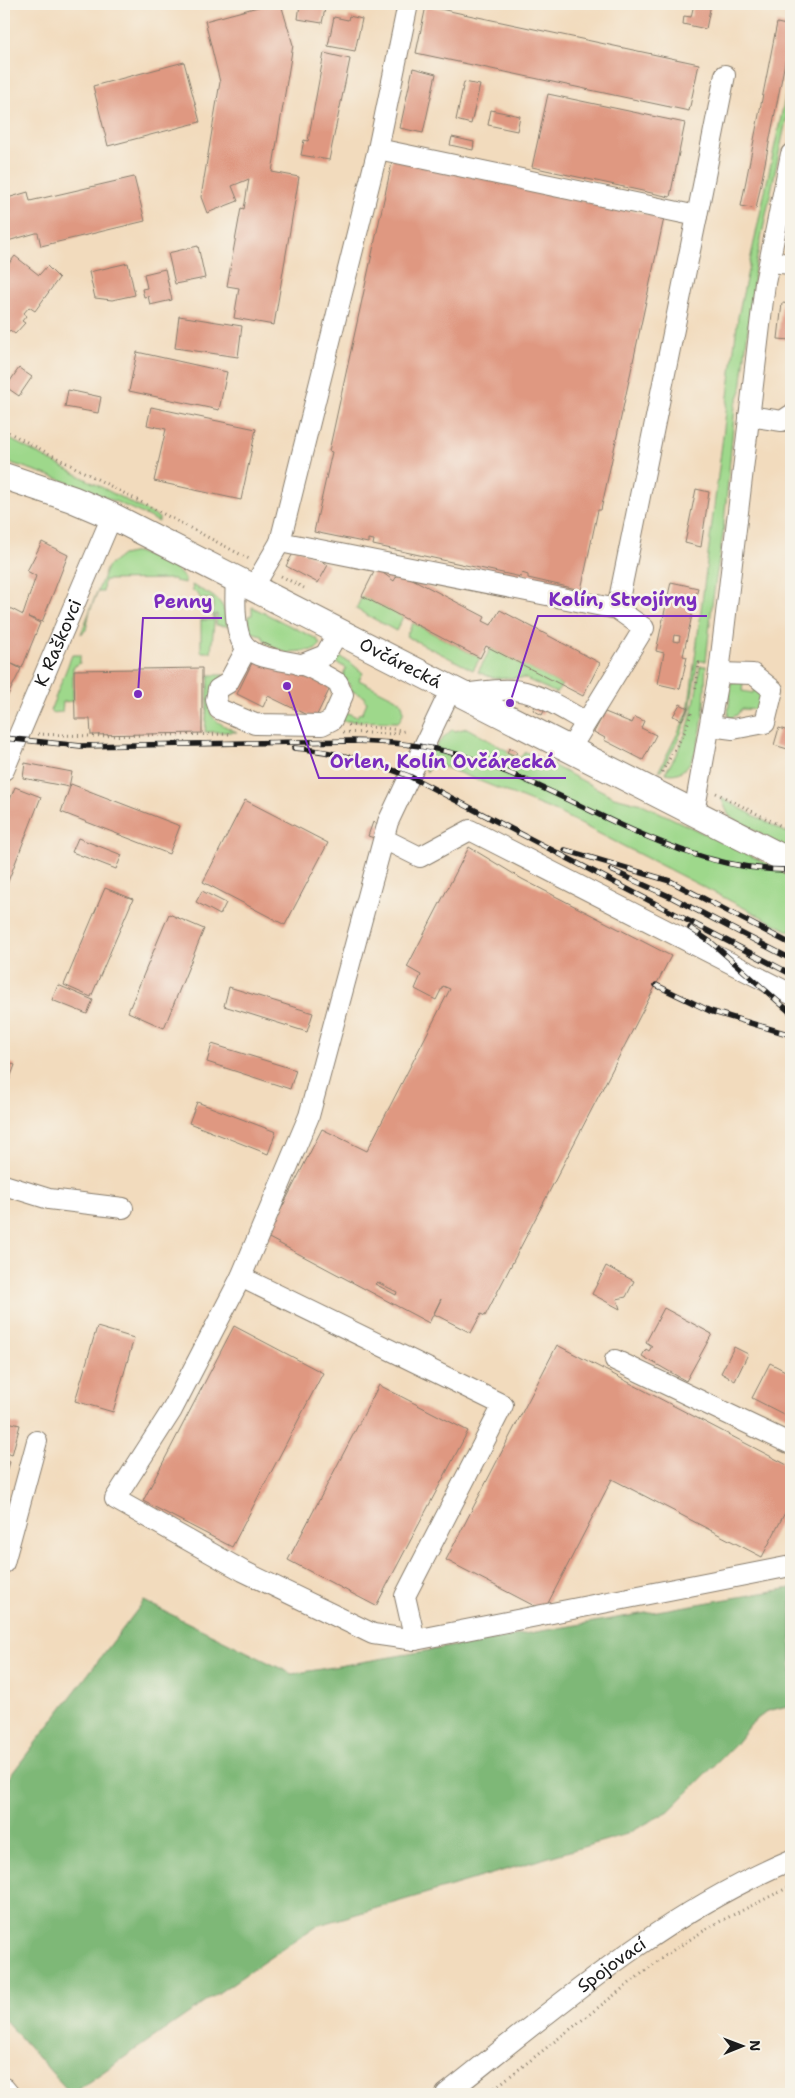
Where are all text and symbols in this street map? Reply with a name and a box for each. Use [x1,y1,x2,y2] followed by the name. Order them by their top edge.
[538,582,707,616] callout: Kolín, Strojírny
[143,584,222,618] callout: Penny
[549,587,697,612] text: Kolín, Strojírny
[153,589,213,614] text: Penny
[29,596,87,690] street label: K Raškovci
[355,632,446,694] street label: Ovčárecká
[319,744,566,778] callout: Orlen, Kolín Ovčárecká
[330,749,556,774] text: Orlen, Kolín Ovčárecká
[572,1932,651,1998] street label: Spojovací
[718,2020,768,2070] north arrow
[746,2040,764,2051] text: N

